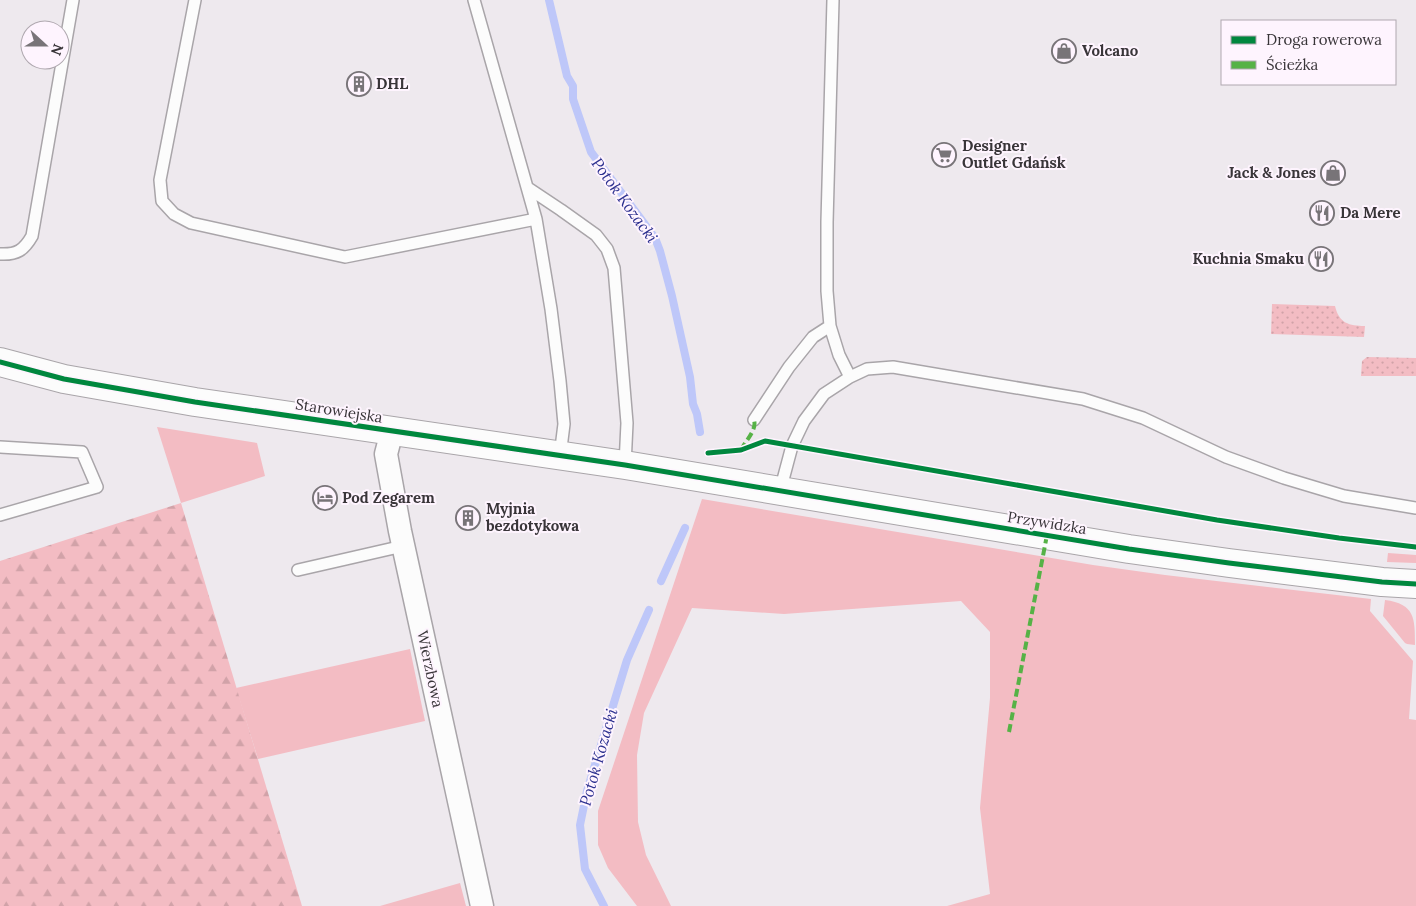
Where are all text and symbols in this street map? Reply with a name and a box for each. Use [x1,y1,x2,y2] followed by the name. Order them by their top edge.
[20,20,70,70] north arrow
[1221,20,1396,85] legend
[1266,30,1382,49] text: Droga rowerowa
[1051,38,1077,64] shop icon: Volcano
[47,41,67,58] text: N
[1082,41,1139,60] place label: Volcano
[1266,55,1319,74] text: Ścieżka
[346,71,372,97] building icon: DHL
[376,74,408,93] place label: DHL
[962,136,1066,172] place label: Designer Outlet Gdańsk
[931,142,957,168] supermarket icon: Designer Outlet Gdańsk
[587,154,663,246] water label: Potok Kozacki
[1320,160,1346,186] shop icon: Jack & Jones
[1227,163,1316,182] place label: Jack & Jones
[1309,200,1335,226] restaurant icon: Da Mere
[1340,203,1401,222] place label: Da Mere
[1308,246,1334,272] restaurant icon: Kuchnia Smaku
[1192,249,1304,268] place label: Kuchnia Smaku
[294,394,384,427] street label: Starowiejska
[312,485,338,511] hotel icon: Pod Zegarem
[342,488,435,507] place label: Pod Zegarem
[485,499,579,535] place label: Myjnia bezdotykowa
[455,505,481,531] building icon: Myjnia bezdotykowa
[1006,507,1088,538] street label: Przywidzka
[413,629,448,709] street label: Wierzbowa
[575,706,621,808] water label: Potok Kozacki

